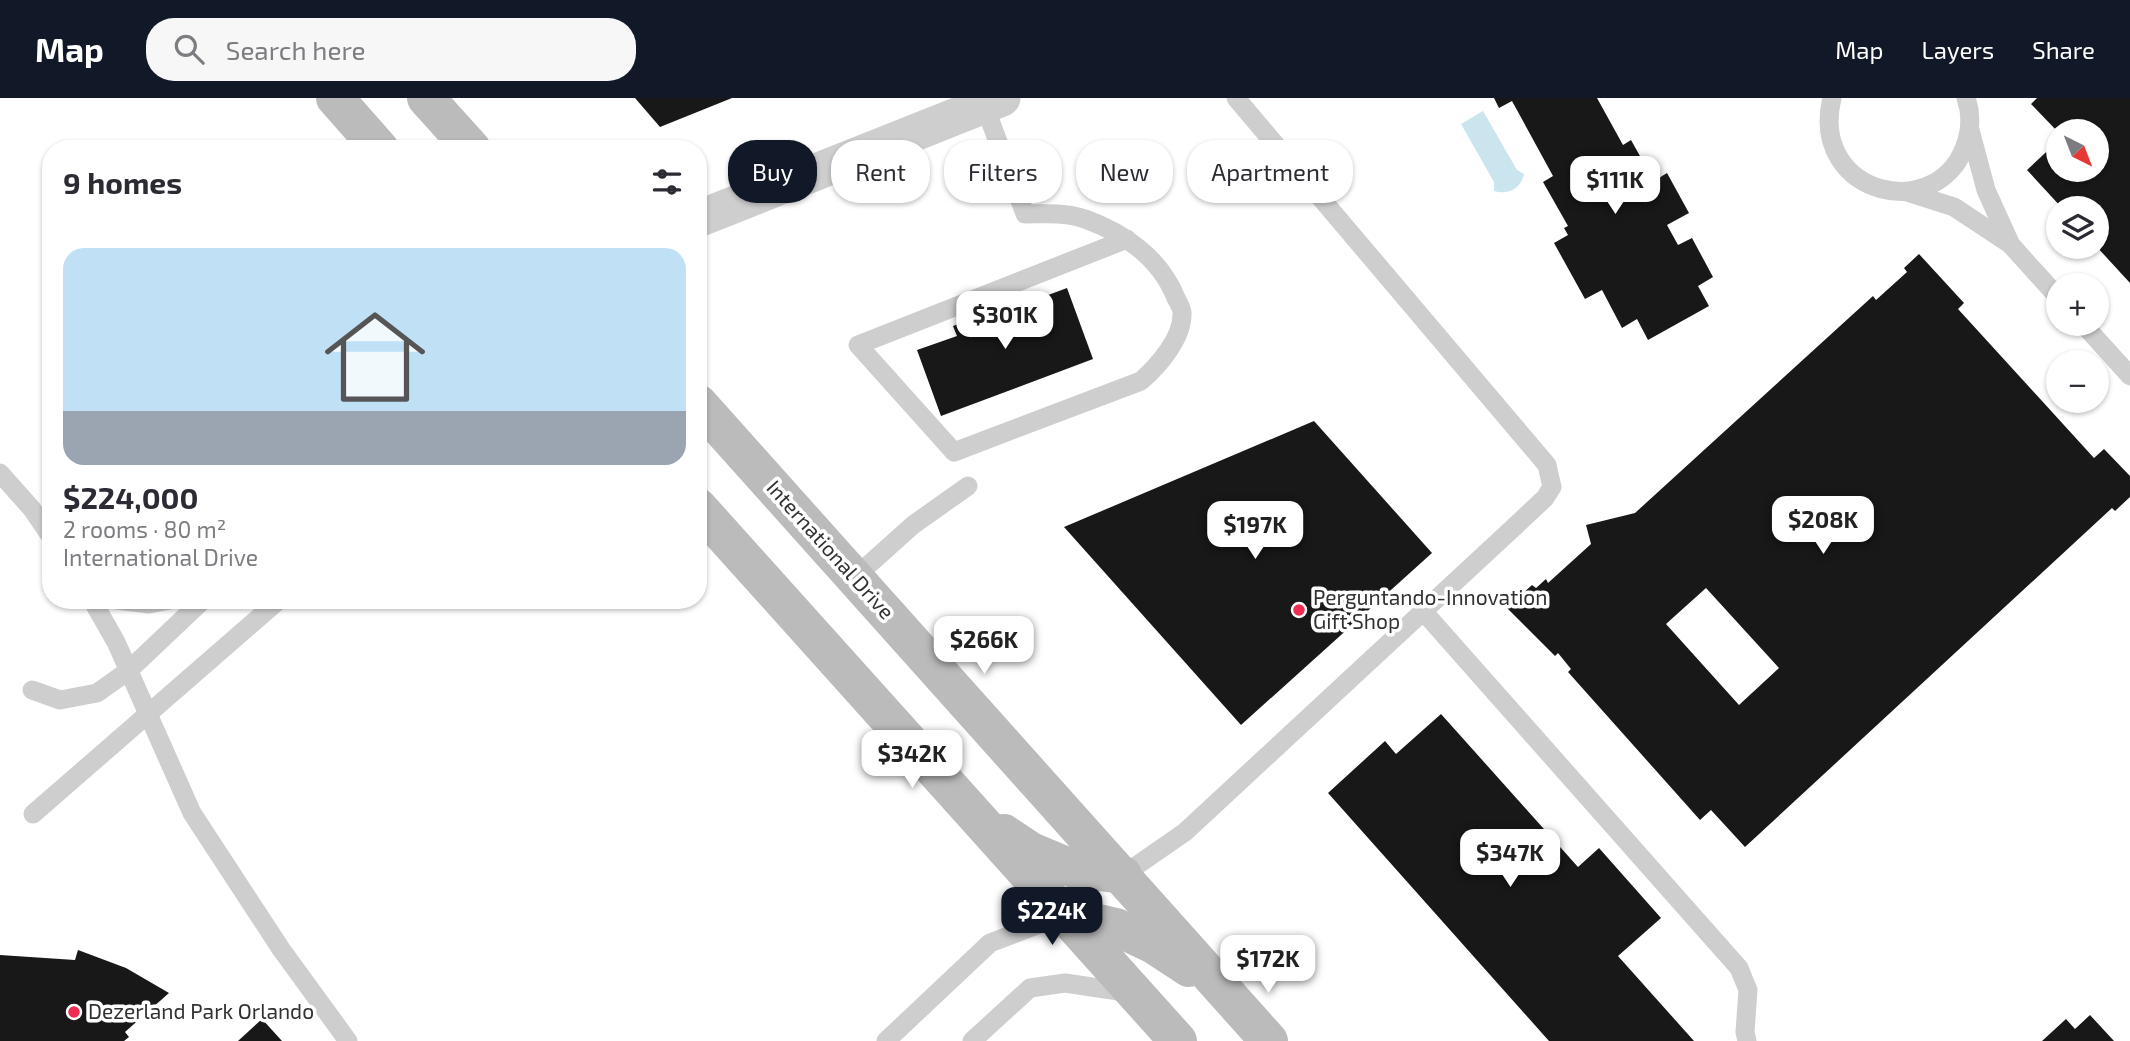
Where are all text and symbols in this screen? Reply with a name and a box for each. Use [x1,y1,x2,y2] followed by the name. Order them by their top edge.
[146,18,636,81] search box
[35,29,104,69] text: Map
[170,30,208,68] icon: search
[226,34,365,65] text: Search here
[1835,35,1883,64] text: Map
[1921,35,1994,64] text: Layers
[2032,35,2095,64] text: Share
[2046,119,2109,182] north arrow
[2046,119,2109,413] map controls
[728,140,817,203] chip: Buy
[831,140,930,203] chip: Rent
[944,140,1062,203] chip: Filters
[1076,140,1173,203] chip: New
[1187,140,1353,203] chip: Apartment
[1566,156,1664,216] pin: $111K
[648,163,686,201] icon: filters
[63,164,182,200] text: 9 homes
[1586,165,1644,193] text: $111K
[2046,196,2109,259] button: layers
[2046,273,2109,336] button: +
[956,292,1054,351] pin: $301K
[312,294,438,420] icon: home
[972,300,1038,328] text: $301K
[2046,350,2109,413] button: −
[762,474,900,624] street label: International Drive
[63,479,198,515] text: $224,000
[1774,496,1872,556] pin: $208K
[1206,502,1304,561] pin: $197K
[1788,505,1858,533] text: $208K
[1223,510,1287,538] text: $197K
[63,515,226,543] text: 2 rooms · 80 m²
[63,543,258,571] text: International Drive
[1313,584,1548,633] place label: Perguntando-Innovation Gift Shop
[1291,602,1307,618] marker: Perguntando-Innovation Gift Shop
[935,616,1033,676] pin: $266K
[950,625,1018,653] text: $266K
[863,730,961,790] pin: $342K
[878,739,946,767] text: $342K
[1461,830,1559,889] pin: $347K
[1476,838,1544,866] text: $347K
[1003,888,1101,947] pin: $224K
[1017,896,1087,924] text: $224K
[1219,936,1317,995] pin: $172K
[1236,944,1300,972] text: $172K
[88,998,314,1023] place label: Dezerland Park Orlando
[66,1004,82,1020] marker: Dezerland Park Orlando

